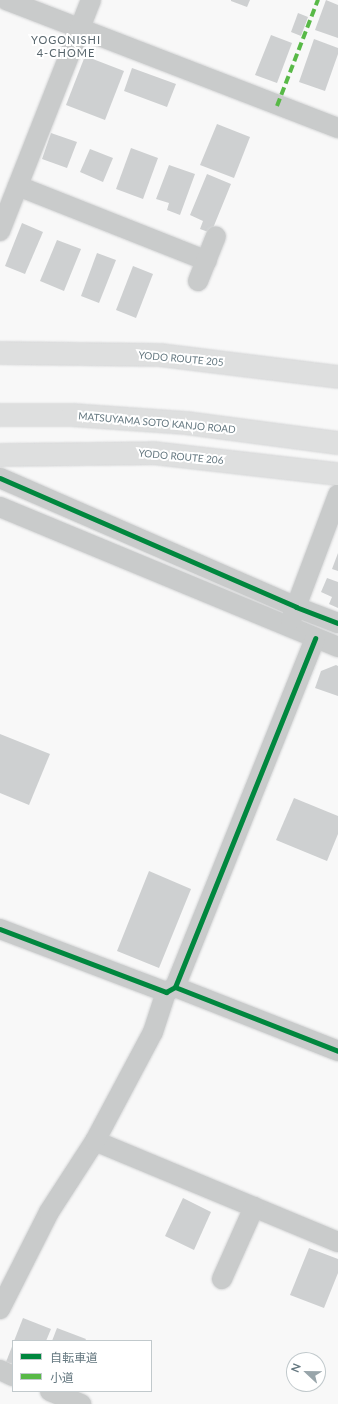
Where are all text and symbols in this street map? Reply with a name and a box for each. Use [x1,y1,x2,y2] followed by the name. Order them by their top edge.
[31,34,101,60] district label: YOGONISHI 4-CHOME
[138,349,224,369] street label: YODO ROUTE 205
[78,410,236,436] street label: MATSUYAMA SOTO KANJO ROAD
[138,447,224,467] street label: YODO ROUTE 206
[12,1340,152,1392] legend
[50,1350,98,1365] text: 自転車道
[286,1352,326,1392] north arrow
[288,1361,303,1374] text: N
[50,1370,74,1385] text: 小道

